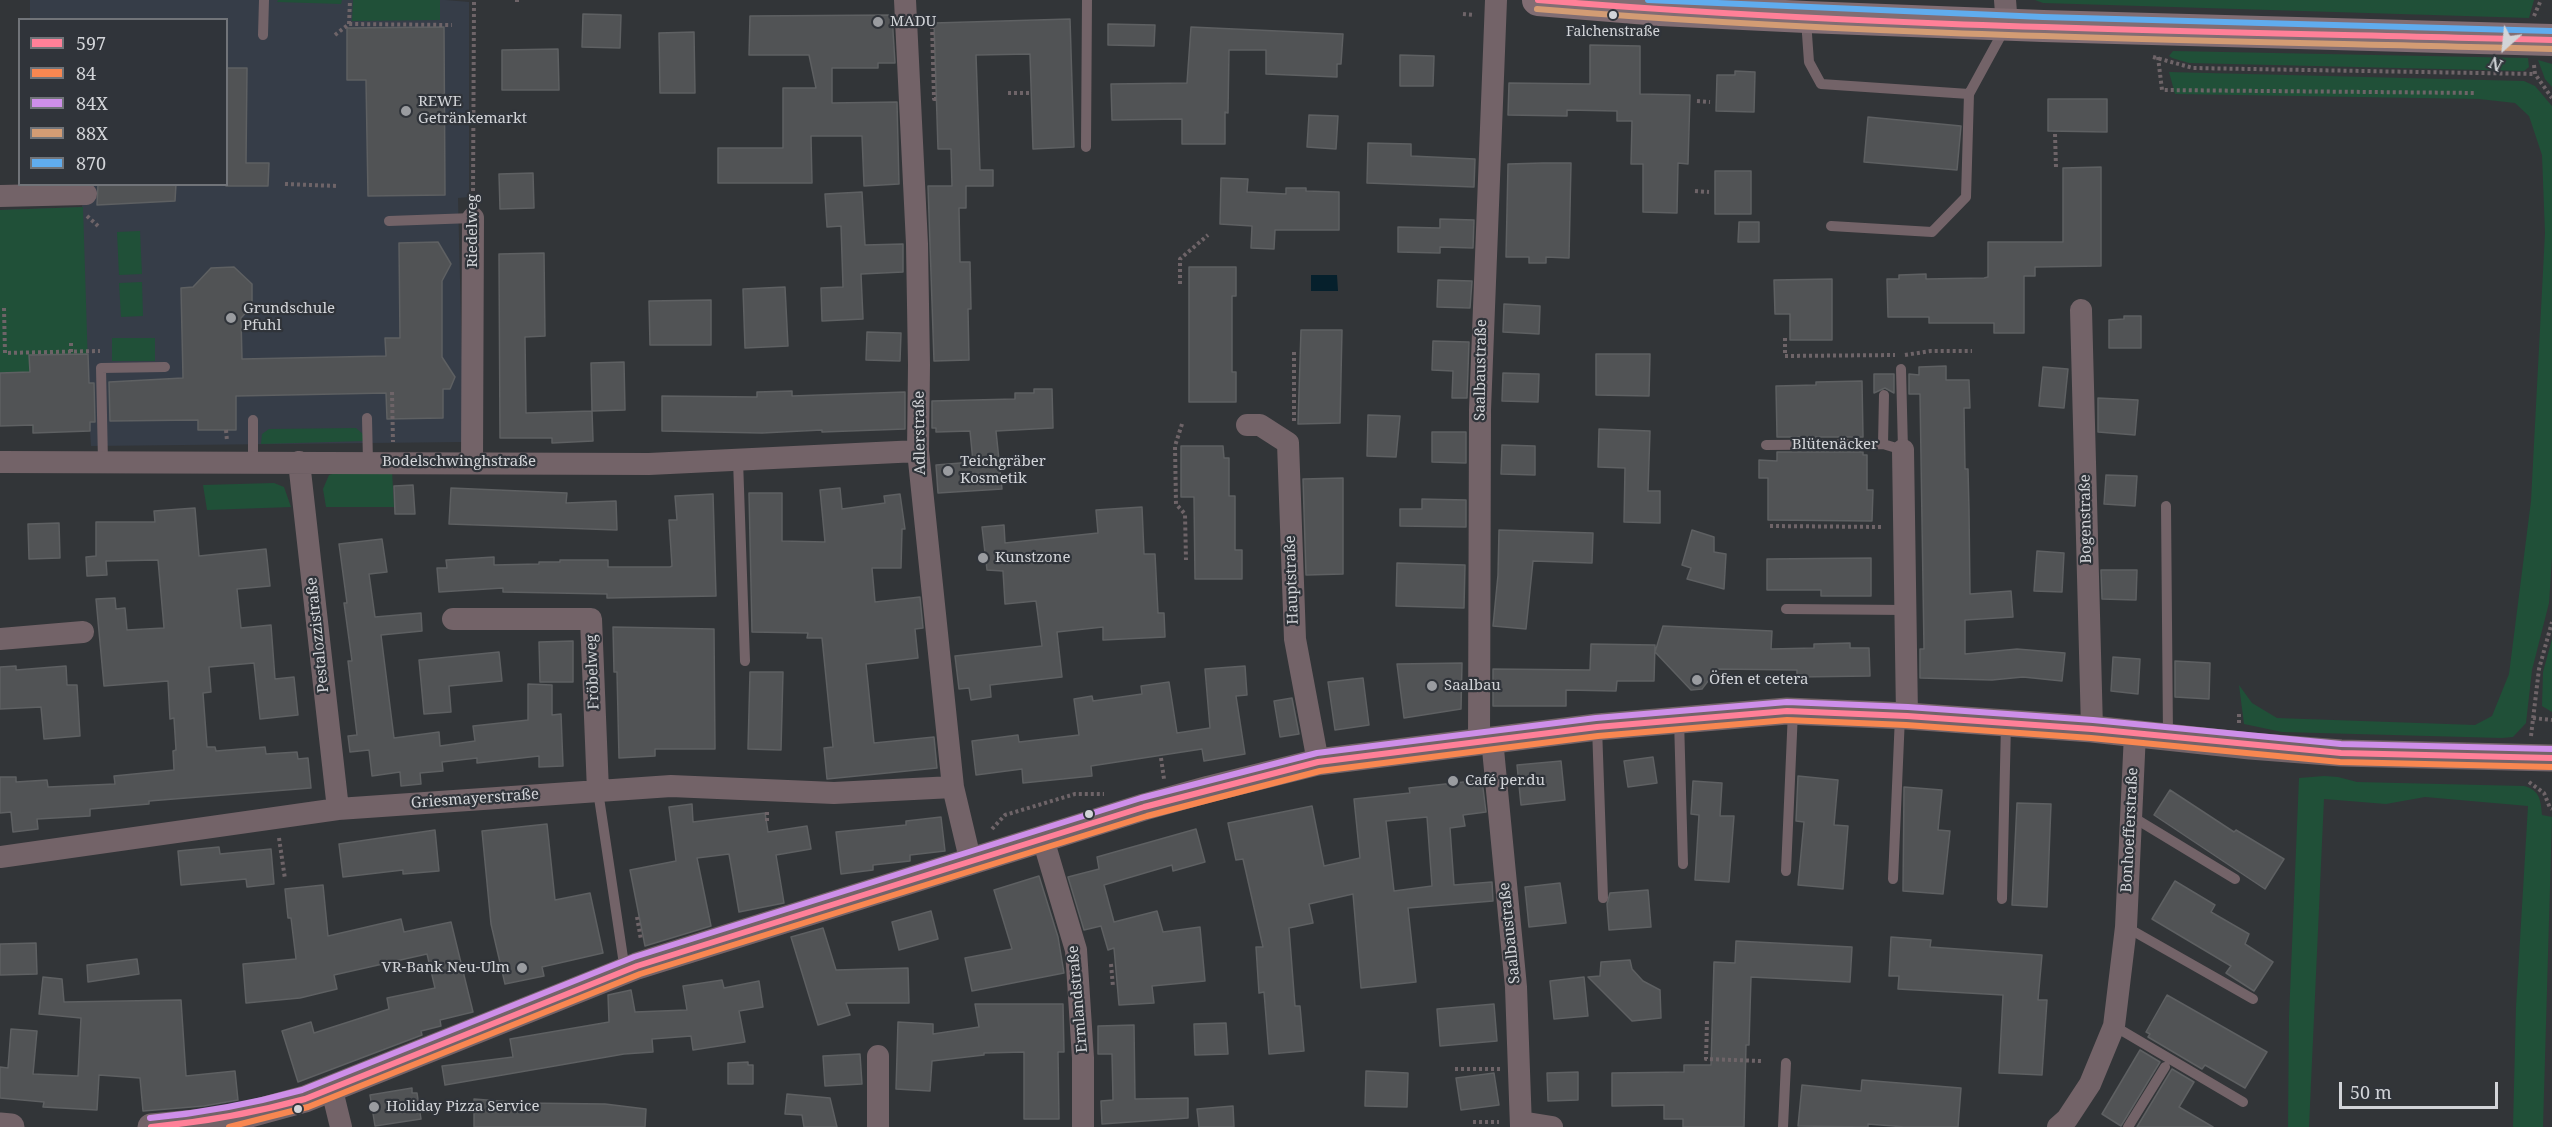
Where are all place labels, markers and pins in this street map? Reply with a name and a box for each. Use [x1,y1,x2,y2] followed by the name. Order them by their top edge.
[1607,9,1619,21] marker: Falchenstraße
[890,13,936,31] place label: MADU
[871,15,885,29] marker: MADU
[1566,24,1660,40] place label: Falchenstraße
[418,93,527,128] place label: REWE Getränkemarkt
[399,104,413,118] marker: REWE Getränkemarkt
[243,300,335,335] place label: Grundschule Pfuhl
[224,311,238,325] marker: Grundschule Pfuhl
[960,453,1046,488] place label: Teichgräber Kosmetik
[941,464,955,478] marker: Teichgräber Kosmetik
[995,549,1070,567] place label: Kunstzone
[976,551,990,565] marker: Kunstzone
[1709,671,1808,689] place label: Öfen et cetera
[1690,673,1704,687] marker: Öfen et cetera
[1444,677,1501,695] place label: Saalbau
[1425,679,1439,693] marker: Saalbau
[1465,772,1545,790] place label: Café per.du
[1446,774,1460,788] marker: Café per.du
[1083,808,1095,820] unlabelled marker
[382,959,510,977] place label: VR-Bank Neu-Ulm
[515,961,529,975] marker: VR-Bank Neu-Ulm
[386,1098,539,1116] place label: Holiday Pizza Service
[367,1100,381,1114] marker: Holiday Pizza Service
[292,1103,304,1115] unlabelled marker

